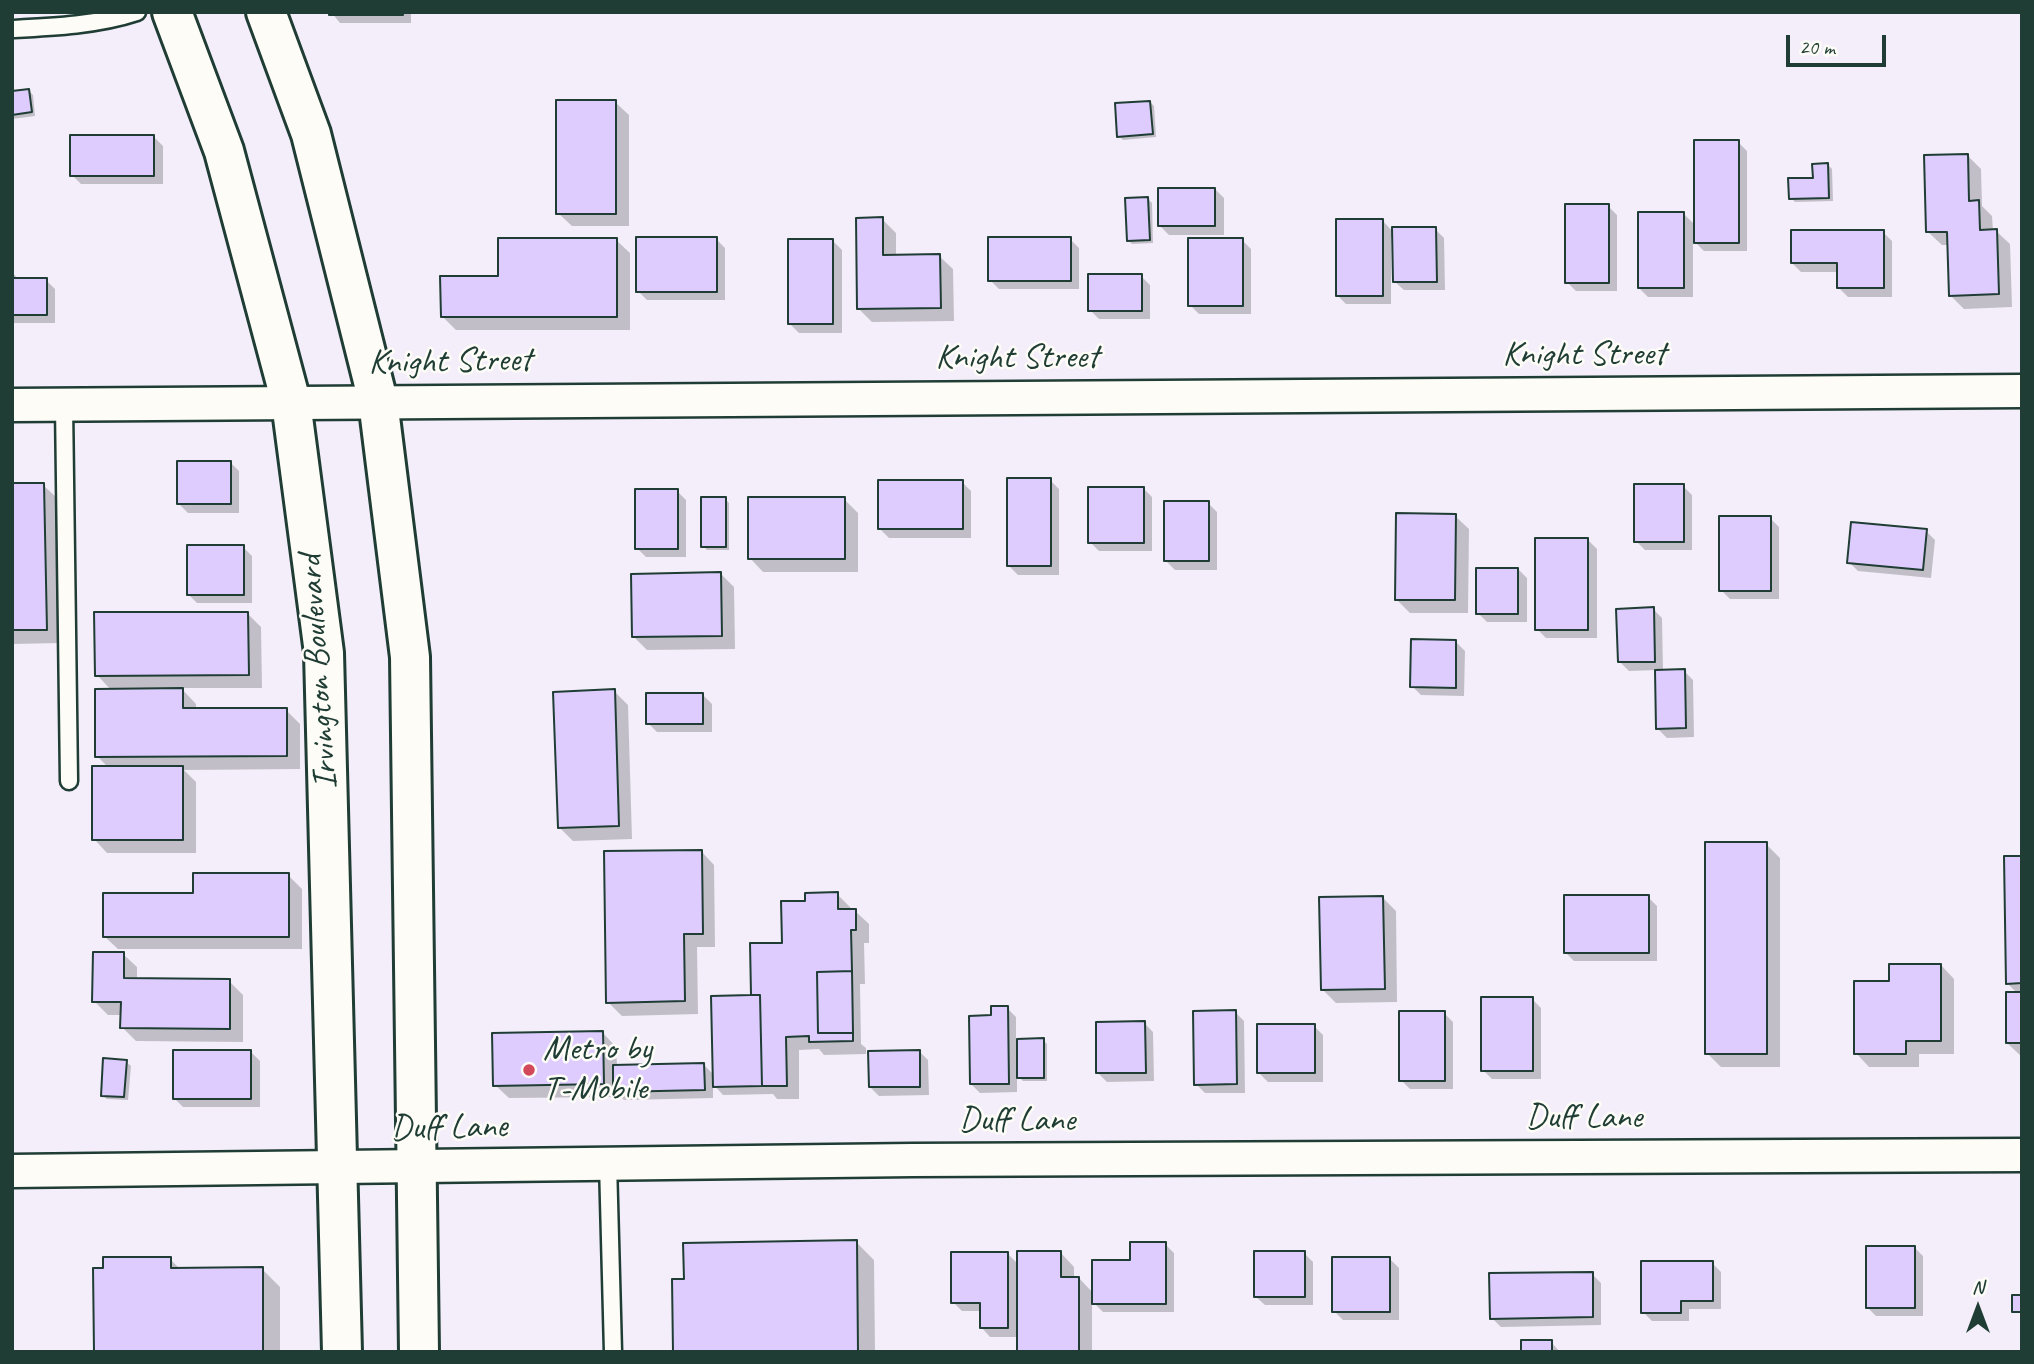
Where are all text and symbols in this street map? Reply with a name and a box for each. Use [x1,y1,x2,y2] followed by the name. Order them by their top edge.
[1789,21,1889,65] scale bar
[1799,34,1835,60] text: 20 m
[1503,334,1665,376] street label: Knight Street
[936,337,1098,379] street label: Knight Street
[368,340,532,384] street label: Knight Street
[290,553,348,791] street label: Irvington Boulevard
[543,1029,652,1111] place label: Metro by T-Mobile
[521,1062,537,1078] marker: Metro by T-Mobile
[1526,1097,1642,1139] street label: Duff Lane
[959,1100,1075,1142] street label: Duff Lane
[390,1106,508,1150] street label: Duff Lane
[1943,1273,2013,1343] north arrow
[1972,1275,1984,1299] text: N

